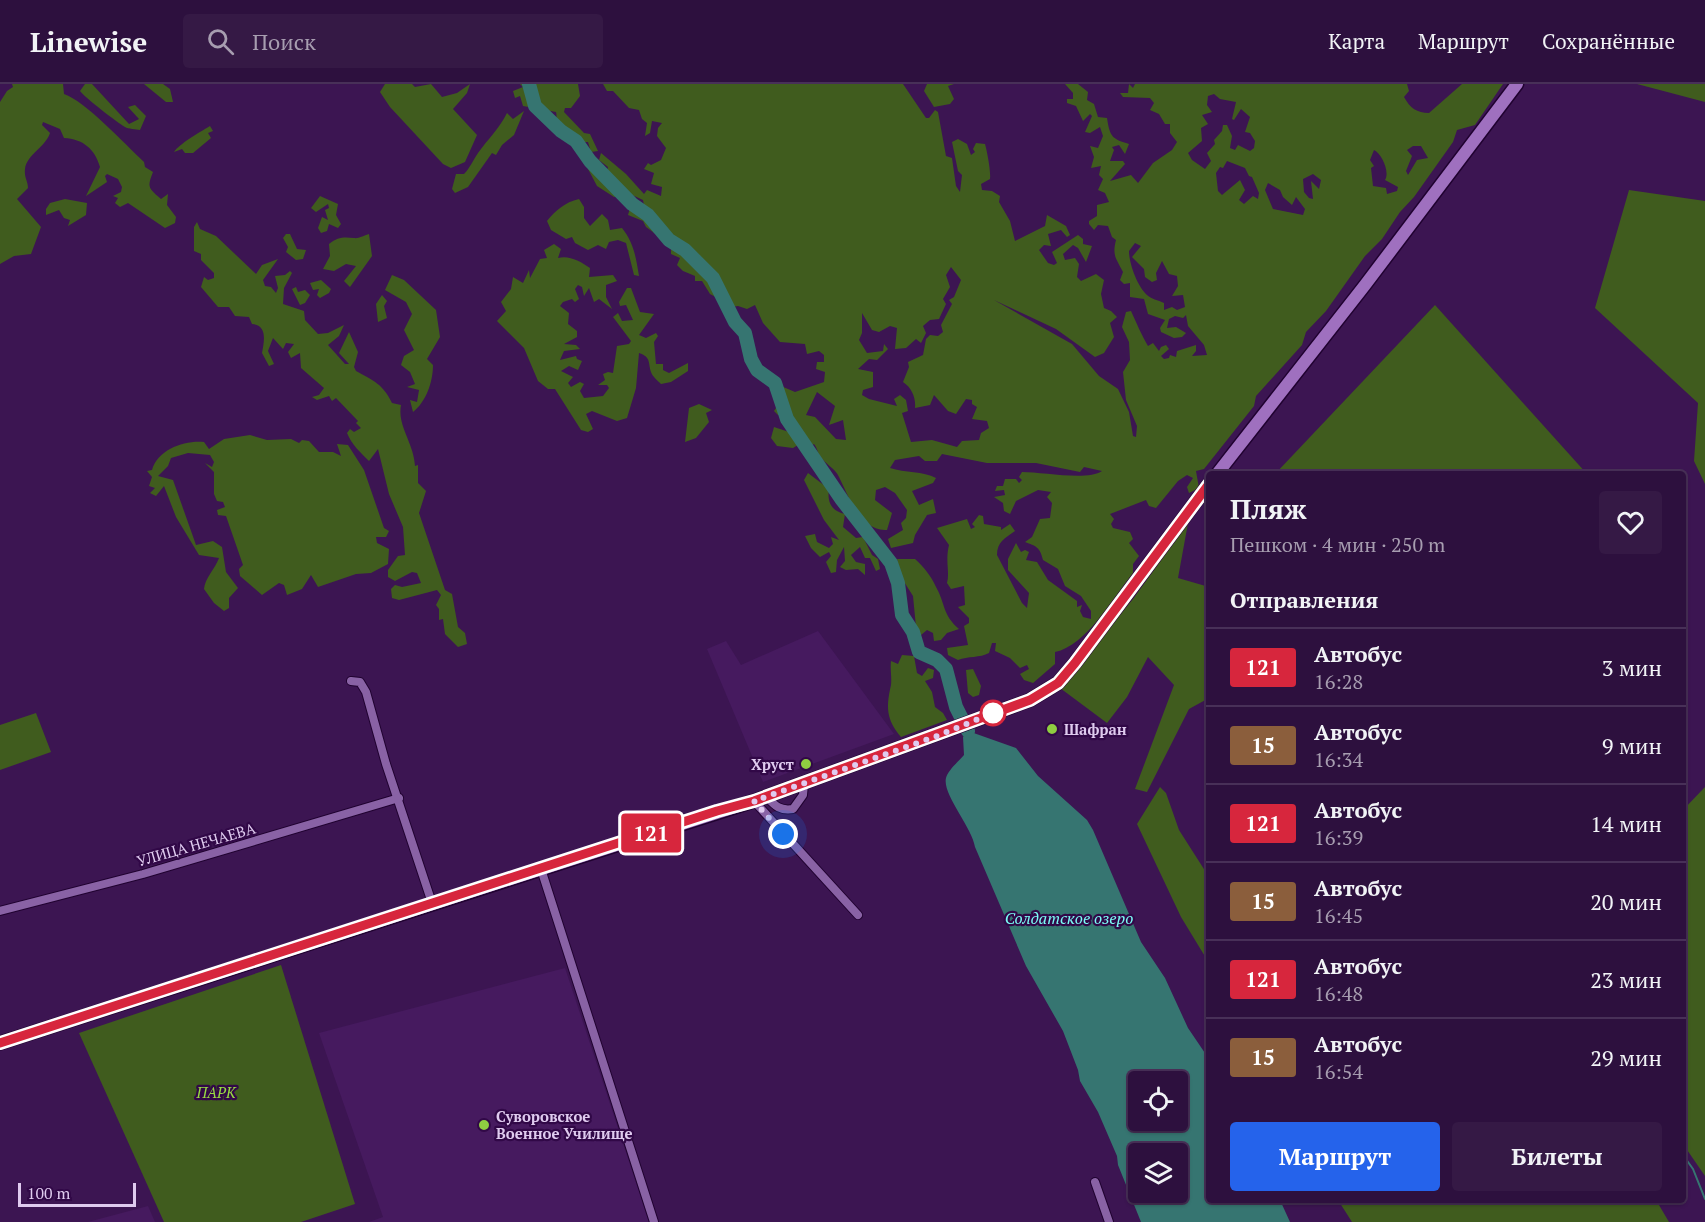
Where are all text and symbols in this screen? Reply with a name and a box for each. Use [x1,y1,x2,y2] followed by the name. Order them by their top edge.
[183,14,603,68] search box
[30,23,147,60] text: Linewise
[204,25,237,58] icon: search
[252,27,316,56] text: Поиск
[1328,27,1385,55] text: Карта
[1418,27,1509,55] text: Маршрут
[1542,27,1675,55] text: Сохранённые
[1230,490,1307,527] text: Пляж
[1599,491,1662,554] button: heart
[1230,531,1445,558] text: Пешком · 4 мин · 250 m
[1230,585,1378,614] text: Отправления
[1314,639,1402,668] text: Автобус
[1245,653,1281,681] text: 121
[1602,653,1662,682] text: 3 мин
[1314,668,1363,695] text: 16:28
[980,700,1006,726] unlabelled marker
[1314,717,1402,746] text: Автобус
[1064,719,1127,739] place label: Шафран
[1045,722,1059,736] marker: Шафран
[1251,731,1275,759] text: 15
[1602,731,1662,760] text: 9 мин
[1314,746,1363,773] text: 16:34
[751,754,794,774] place label: Хруст
[799,757,813,771] marker: Хруст
[1314,795,1402,824] text: Автобус
[1245,809,1281,837] text: 121
[1590,809,1662,838] text: 14 мин
[616,814,686,852] line badge: 121
[134,817,258,870] street label: УЛИЦА НЕЧАЕВА
[633,819,669,847] text: 121
[768,819,798,849] your location
[1314,824,1363,851] text: 16:39
[1314,873,1402,902] text: Автобус
[1251,887,1275,915] text: 15
[1590,887,1662,916] text: 20 мин
[1314,902,1363,929] text: 16:45
[1005,907,1133,929] water label: Солдатское озеро
[1314,951,1402,980] text: Автобус
[1245,965,1281,993] text: 121
[1590,965,1662,994] text: 23 мин
[1314,980,1363,1007] text: 16:48
[1314,1029,1402,1058] text: Автобус
[1251,1043,1275,1071] text: 15
[1590,1043,1662,1072] text: 29 мин
[1314,1058,1363,1085] text: 16:54
[1128,1071,1188,1203] map controls
[1128,1071,1188,1131] button: locate
[195,1082,237,1102] park label: ПАРК
[496,1106,633,1143] place label: Суворовское Военное Училище
[477,1118,491,1132] marker: Суворовское Военное Училище
[1230,1122,1440,1191] button: Маршрут
[1452,1122,1662,1191] button: Билеты
[1128,1143,1188,1203] button: layers
[18,1180,136,1208] scale bar
[27,1182,70,1204] text: 100 m

